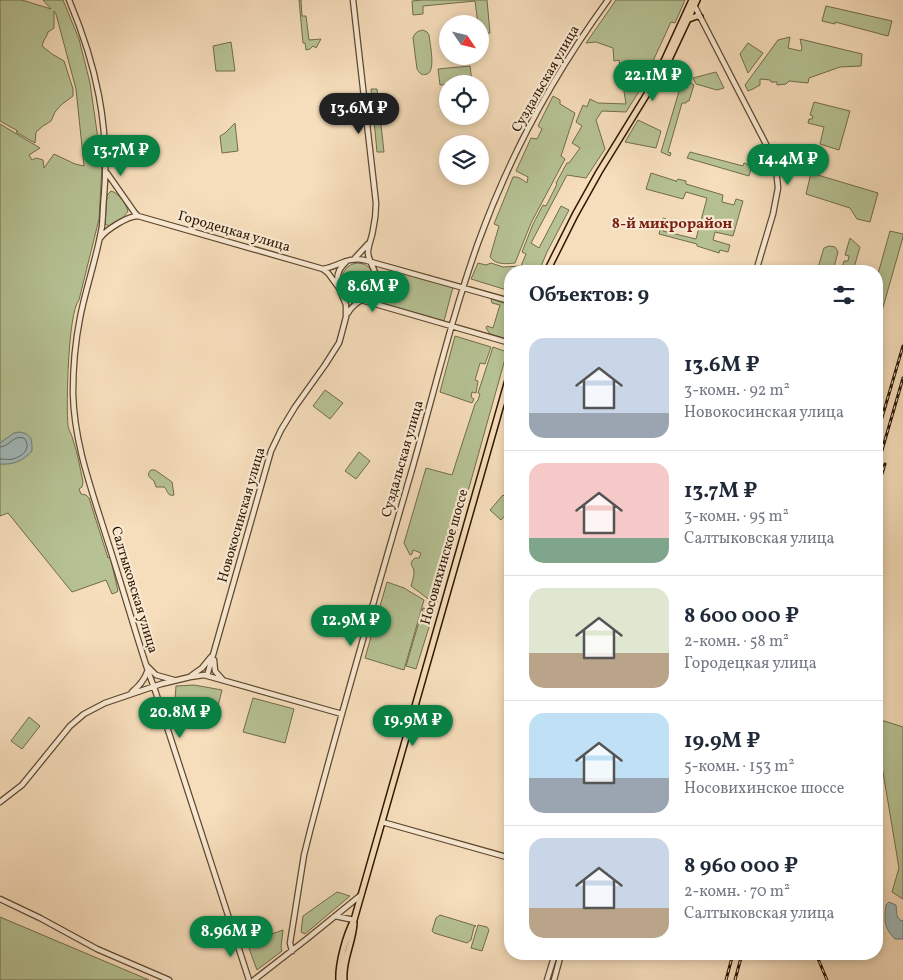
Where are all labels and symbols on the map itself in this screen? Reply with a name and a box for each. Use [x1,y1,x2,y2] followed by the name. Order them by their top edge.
[439,15,489,65] north arrow
[508,22,584,136] street label: Суздальская улица
[607,59,699,102] pin: 22.1M ₽
[313,92,405,135] pin: 13.6M ₽
[75,134,167,177] pin: 13.7M ₽
[742,144,834,186] pin: 14.4M ₽
[176,207,292,257] street label: Городецкая улица
[612,214,732,235] district label: 8-й микрорайон
[332,270,414,313] pin: 8.6M ₽
[377,398,429,520] street label: Суздальская улица
[214,445,270,585] street label: Новокосинская улица
[417,487,474,627] street label: Носовихинское шоссе
[106,524,162,656] street label: Салтыковская улица
[305,604,397,647] pin: 12.9M ₽
[134,696,226,739] pin: 20.8M ₽
[367,704,459,747] pin: 19.9M ₽
[185,916,277,958] pin: 8.96M ₽

